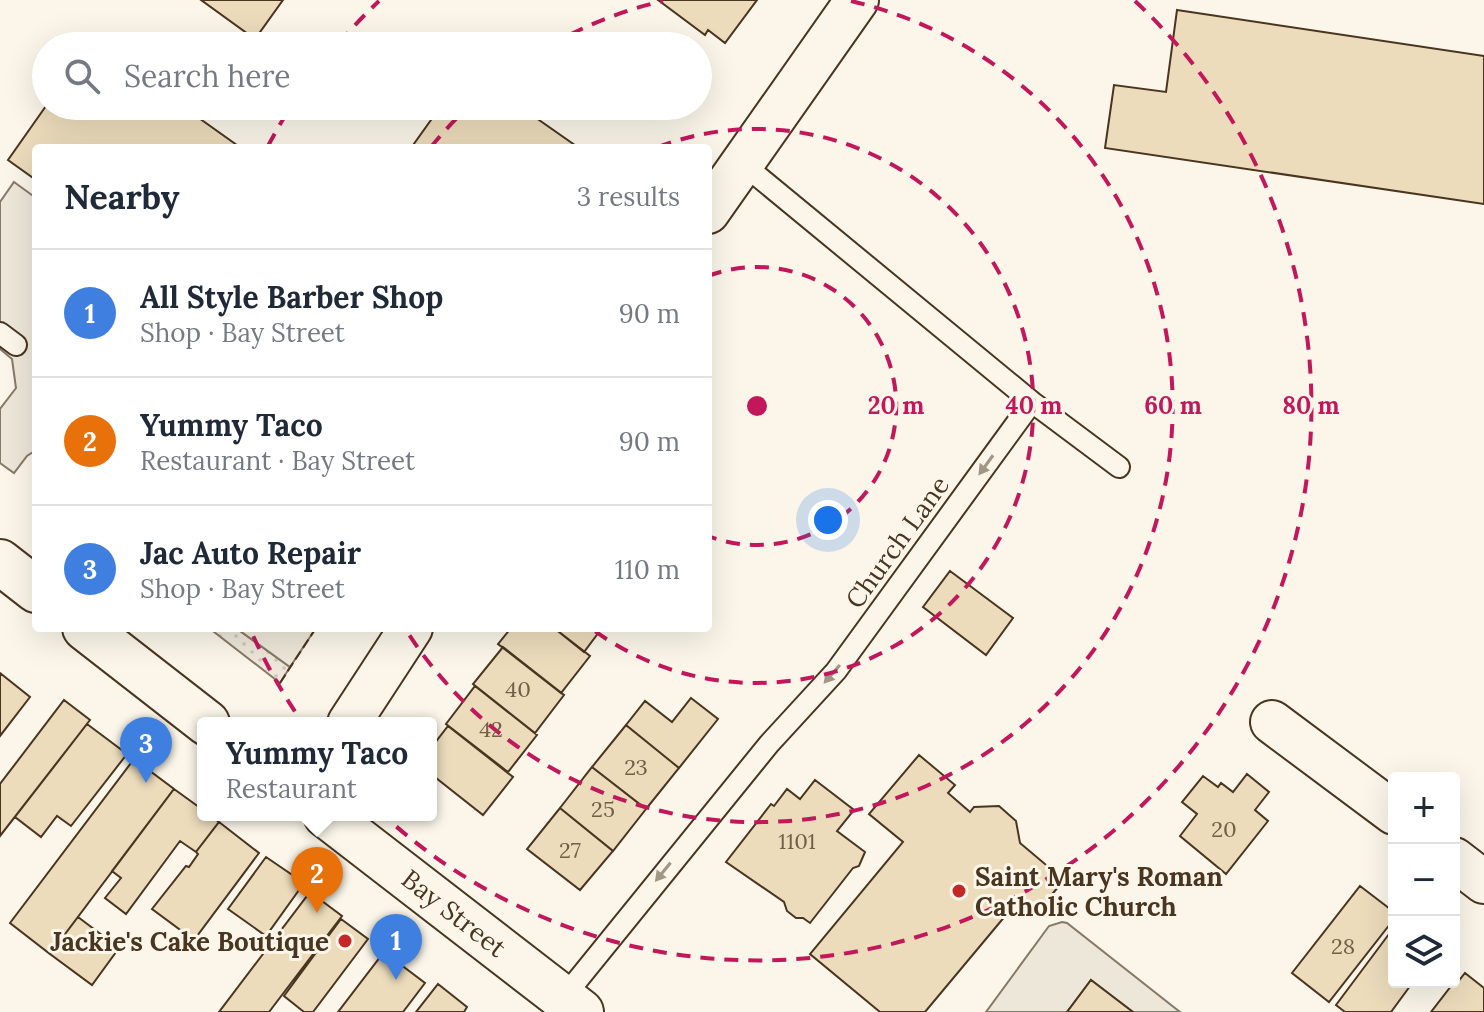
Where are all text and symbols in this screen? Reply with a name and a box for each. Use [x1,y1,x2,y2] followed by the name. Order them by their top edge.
[32,32,712,120] search box
[60,54,104,98] icon: search
[124,57,291,95] text: Search here
[64,175,180,218] text: Nearby
[577,180,680,213] text: 3 results
[140,278,443,316] text: All Style Barber Shop
[85,297,95,330] text: 1
[619,297,680,330] text: 90 m
[140,316,345,349] text: Shop · Bay Street
[868,390,924,421] text: 20 m
[1006,390,1062,421] text: 40 m
[1144,390,1202,421] text: 60 m
[1282,390,1340,421] text: 80 m
[743,392,771,420] centre of rings
[140,406,323,444] text: Yummy Taco
[83,425,97,458] text: 2
[619,425,680,458] text: 90 m
[140,444,415,477] text: Restaurant · Bay Street
[978,454,994,476] one-way arrow
[838,469,956,615] street label: Church Lane
[808,500,848,540] your location
[140,534,361,572] text: Jac Auto Repair
[83,553,97,586] text: 3
[615,553,680,586] text: 110 m
[140,572,345,605] text: Shop · Bay Street
[824,664,841,684] one-way arrow
[505,675,531,703] house number: 40
[479,715,503,743] house number: 42
[120,717,172,783] pin: 3
[197,717,437,821] popup
[226,734,408,772] text: Yummy Taco
[624,753,648,781] house number: 23
[226,772,357,805] text: Restaurant
[1388,772,1460,988] map controls
[1388,772,1460,844] button: +
[591,795,615,823] house number: 25
[1211,815,1237,843] house number: 20
[778,827,816,855] house number: 1101
[559,836,581,864] house number: 27
[1388,844,1460,916] button: −
[291,847,343,913] pin: 2
[975,860,1223,923] place label: Saint Mary's Roman Catholic Church
[395,862,513,964] street label: Bay Street
[655,862,672,883] one-way arrow
[950,882,968,900] marker: Saint Mary's Roman Catholic Church
[370,914,422,980] pin: 1
[1388,916,1460,988] button: layers
[50,925,329,958] place label: Jackie's Cake Boutique
[336,932,354,950] marker: Jackie's Cake Boutique
[1331,932,1355,960] house number: 28

